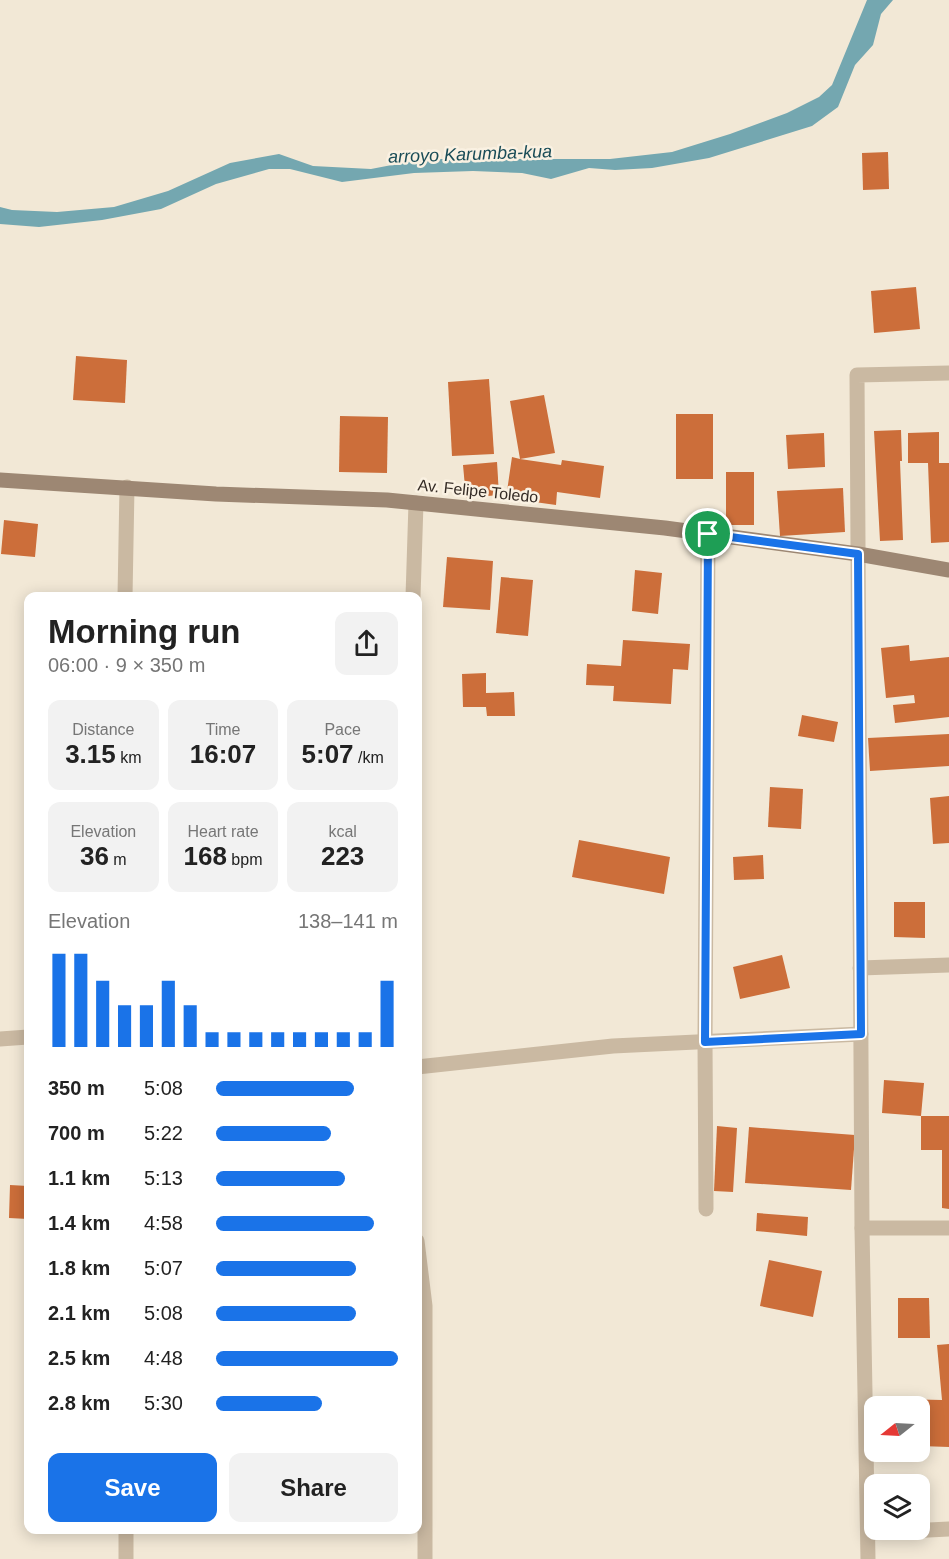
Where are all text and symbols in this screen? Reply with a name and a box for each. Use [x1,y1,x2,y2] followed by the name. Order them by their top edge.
[388,141,552,167] water label: arroyo Karumba-kua
[417,476,539,506] street label: Av. Felipe Toledo
[682,508,733,559] pin
[691,517,724,550] icon: arrive
[335,612,398,675] button: share
[48,613,240,650] text: Morning run
[48,654,205,676] text: 06:00 · 9 × 350 m
[72,721,134,738] text: Distance
[206,721,240,738] text: Time
[324,721,361,738] text: Pace
[65,739,116,769] text: 3.15
[190,739,256,769] text: 16:07
[302,739,354,769] text: 5:07
[116,749,142,766] text: km
[354,749,384,766] text: /km
[70,823,136,840] text: Elevation
[187,823,259,840] text: Heart rate
[328,823,357,840] text: kcal
[80,841,109,871] text: 36
[184,841,227,871] text: 168
[321,841,364,871] text: 223
[109,851,127,868] text: m
[227,851,262,868] text: bpm
[48,910,130,932] text: Elevation
[298,910,398,932] text: 138–141 m
[48,1077,105,1099] text: 350 m
[144,1077,183,1099] text: 5:08
[48,1122,105,1144] text: 700 m
[144,1122,183,1144] text: 5:22
[48,1167,110,1189] text: 1.1 km
[144,1167,183,1189] text: 5:13
[48,1212,110,1234] text: 1.4 km
[144,1212,183,1234] text: 4:58
[48,1257,110,1279] text: 1.8 km
[144,1257,183,1279] text: 5:07
[48,1302,110,1324] text: 2.1 km
[144,1302,183,1324] text: 5:08
[48,1347,110,1369] text: 2.5 km
[144,1347,183,1369] text: 4:48
[48,1392,110,1414] text: 2.8 km
[144,1392,183,1414] text: 5:30
[864,1396,930,1462] north arrow
[864,1396,930,1540] map controls
[48,1453,217,1522] button: Save
[229,1453,398,1522] button: Share
[864,1474,930,1540] button: layers

